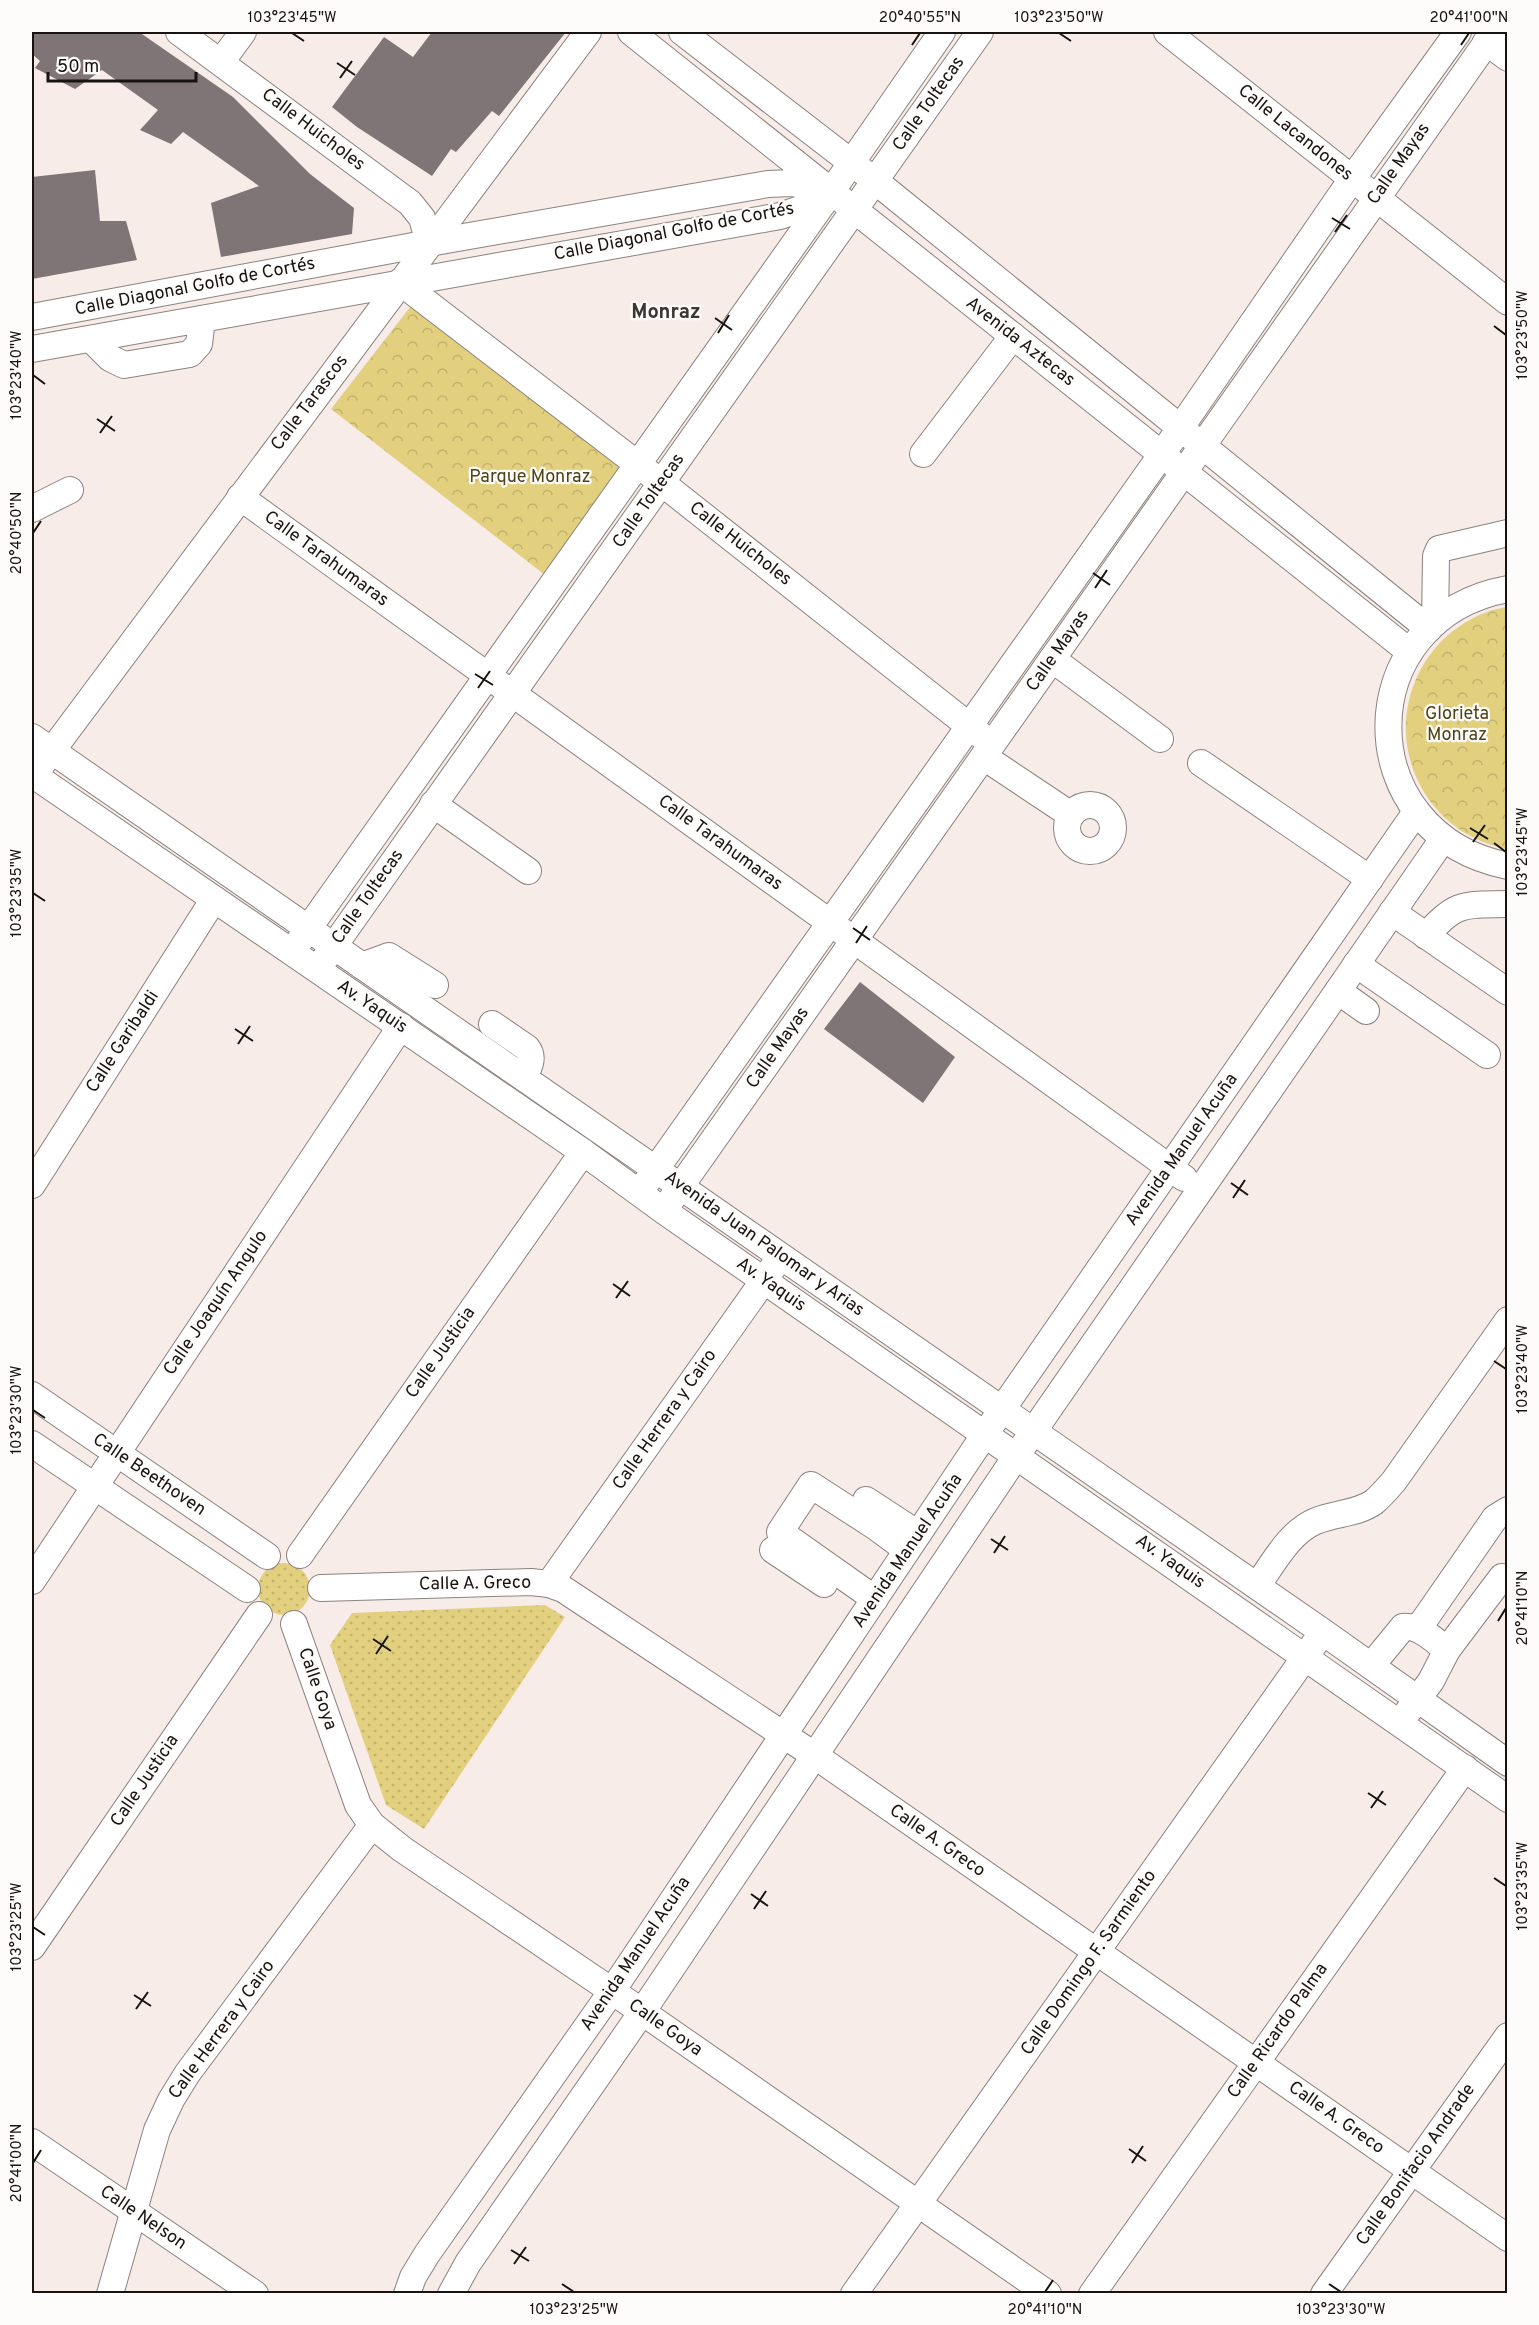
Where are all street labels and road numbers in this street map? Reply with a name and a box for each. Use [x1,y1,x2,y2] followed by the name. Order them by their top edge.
[888,52,970,156] street label: Calle Toltecas
[1233,80,1357,186] street label: Calle Lacandones
[257,84,369,176] street label: Calle Huicholes
[1362,119,1436,209] street label: Calle Mayas
[552,197,796,267] street label: Calle Diagonal Golfo de Cortés
[73,252,317,322] street label: Calle Diagonal Golfo de Cortés
[961,292,1079,392] street label: Avenida Aztecas
[266,350,354,456] street label: Calle Tarascos
[608,449,690,553] street label: Calle Toltecas
[684,497,796,591] street label: Calle Huicholes
[259,506,393,612] street label: Calle Tarahumaras
[1021,606,1095,696] street label: Calle Mayas
[653,790,787,896] street label: Calle Tarahumaras
[327,845,409,949] street label: Calle Toltecas
[332,975,412,1039] street label: Av. Yaquis
[81,987,165,1097] street label: Calle Garibaldi
[741,1003,815,1093] street label: Calle Mayas
[1121,1069,1243,1231] street label: Avenida Manuel Acuña
[660,1166,868,1322] street label: Avenida Juan Palomar y Arias
[159,1226,273,1380] street label: Calle Joaquín Angulo
[732,1253,810,1317] street label: Av. Yaquis
[401,1303,481,1403] street label: Calle Justicia
[608,1345,722,1495] street label: Calle Herrera y Cairo
[88,1429,210,1521] street label: Calle Beethoven
[848,1469,968,1633] street label: Avenida Manuel Acuña
[1131,1530,1209,1594] street label: Av. Yaquis
[419,1572,531,1596] street label: Calle A. Greco
[292,1645,342,1733] street label: Calle Goya
[106,1730,184,1832] street label: Calle Justicia
[884,1799,990,1883] street label: Calle A. Greco
[1016,1866,1162,2060] street label: Calle Domingo F. Sarmiento
[576,1872,696,2036] street label: Avenida Manuel Acuña
[164,1956,280,2104] street label: Calle Herrera y Cairo
[1223,1959,1333,2103] street label: Calle Ricardo Palma
[623,1994,707,2062] street label: Calle Goya
[1283,2076,1389,2160] street label: Calle A. Greco
[1351,2079,1481,2251] street label: Calle Bonifacio Andrade
[95,2181,191,2255] street label: Calle Nelson

